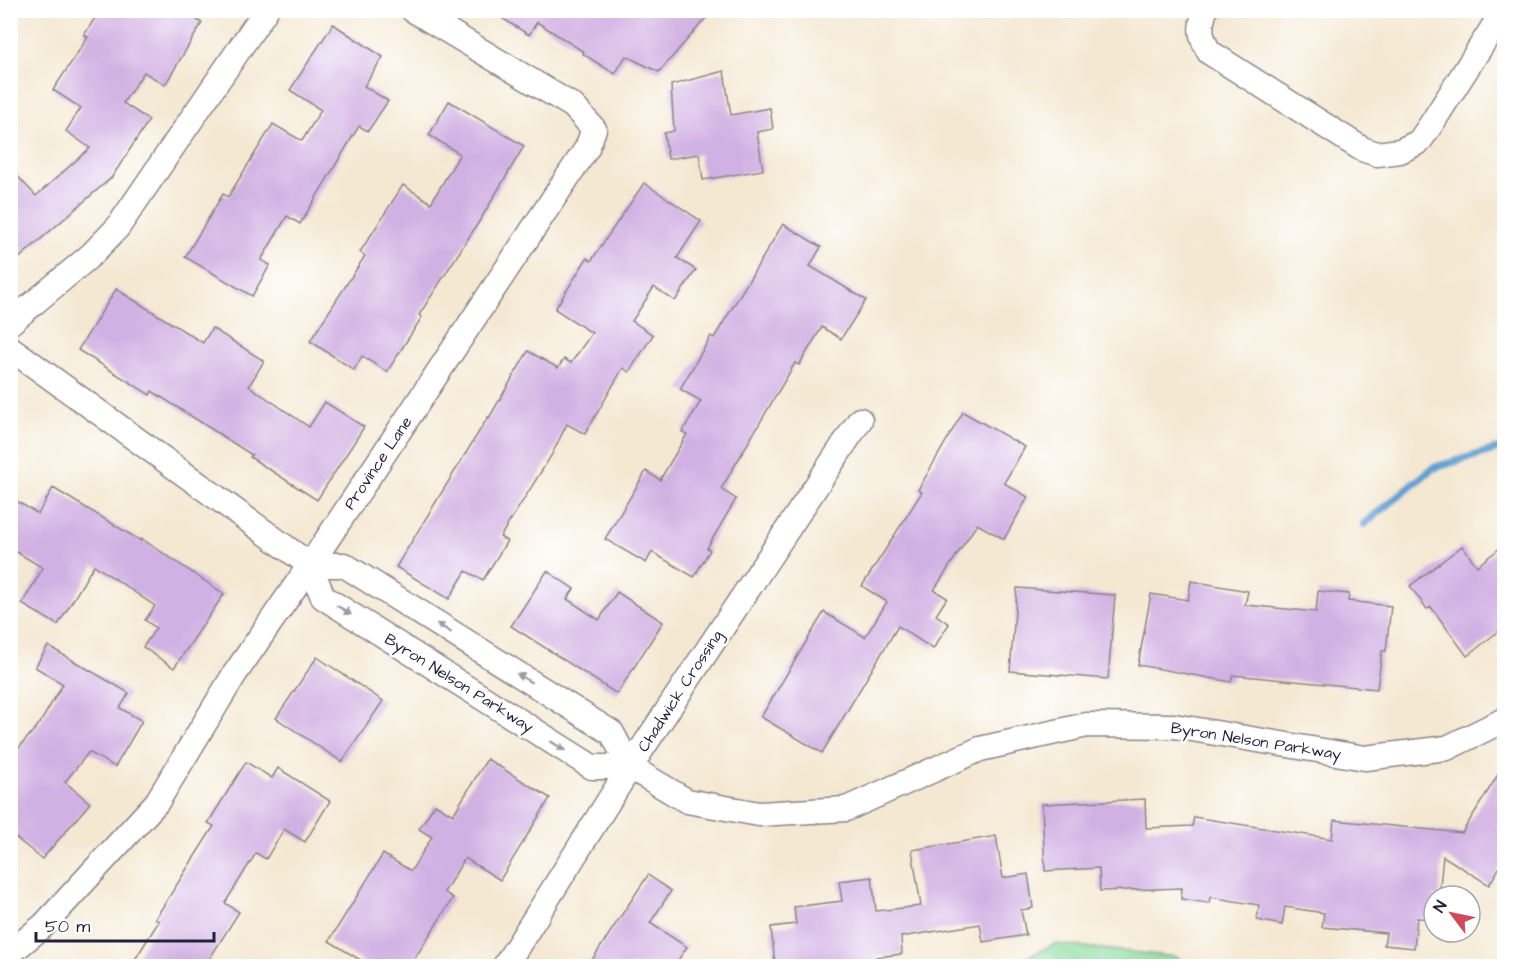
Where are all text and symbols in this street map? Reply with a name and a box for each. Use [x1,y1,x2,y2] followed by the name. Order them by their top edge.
[339,412,417,514] street label: Province Lane
[335,604,352,615] one-way arrow
[436,623,452,634] one-way arrow
[632,626,729,757] street label: Chadwick Crossing
[380,628,538,739] street label: Byron Nelson Parkway
[516,673,532,684] one-way arrow
[1169,717,1343,766] street label: Byron Nelson Parkway
[550,740,566,751] one-way arrow
[1422,884,1482,944] north arrow
[1428,896,1452,917] text: N
[36,905,214,943] scale bar
[45,914,90,939] text: 50 m

